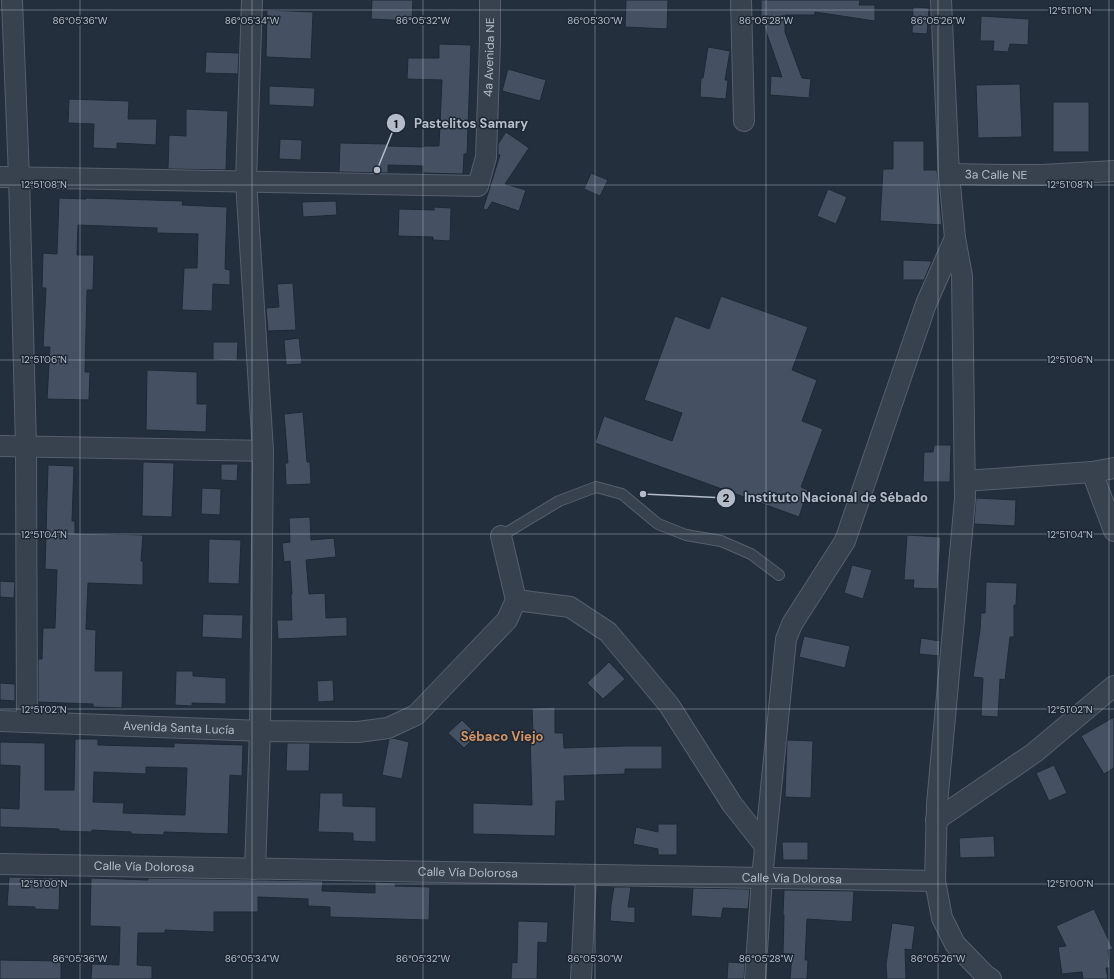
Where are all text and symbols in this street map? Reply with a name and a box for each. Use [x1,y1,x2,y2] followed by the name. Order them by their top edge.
[1049,4,1092,17] text: 12°51'10"N
[53,14,108,27] text: 86°05'36"W
[225,14,280,27] text: 86°05'34"W
[396,14,451,27] text: 86°05'32"W
[567,14,623,27] text: 86°05'30"W
[739,14,794,27] text: 86°05'28"W
[911,14,966,27] text: 86°05'26"W
[480,17,498,97] street label: 4a Avenida NE
[386,111,536,136] callout: Pastelitos Samary
[414,115,528,132] text: Pastelitos Samary
[394,116,398,132] text: 1
[965,166,1027,183] street label: 3a Calle NE
[21,178,67,191] text: 12°51'08"N
[1047,178,1093,191] text: 12°51'08"N
[21,353,67,366] text: 12°51'06"N
[1047,353,1093,366] text: 12°51'06"N
[716,485,936,510] callout: Instituto Nacional de Sébado
[744,489,928,506] text: Instituto Nacional de Sébado
[723,490,730,506] text: 2
[21,528,67,541] text: 12°51'04"N
[1047,528,1093,541] text: 12°51'04"N
[21,703,67,716] text: 12°51'02"N
[1047,703,1093,716] text: 12°51'02"N
[123,718,235,738] street label: Avenida Santa Lucía
[461,728,543,745] district label: Sébaco Viejo
[94,858,194,876] street label: Calle Vía Dolorosa
[418,864,518,881] street label: Calle Vía Dolorosa
[742,869,842,887] street label: Calle Vía Dolorosa
[21,877,67,890] text: 12°51'00"N
[1047,877,1093,890] text: 12°51'00"N
[53,952,108,965] text: 86°05'36"W
[225,952,280,965] text: 86°05'34"W
[396,952,451,965] text: 86°05'32"W
[567,952,623,965] text: 86°05'30"W
[739,952,794,965] text: 86°05'28"W
[911,952,966,965] text: 86°05'26"W

